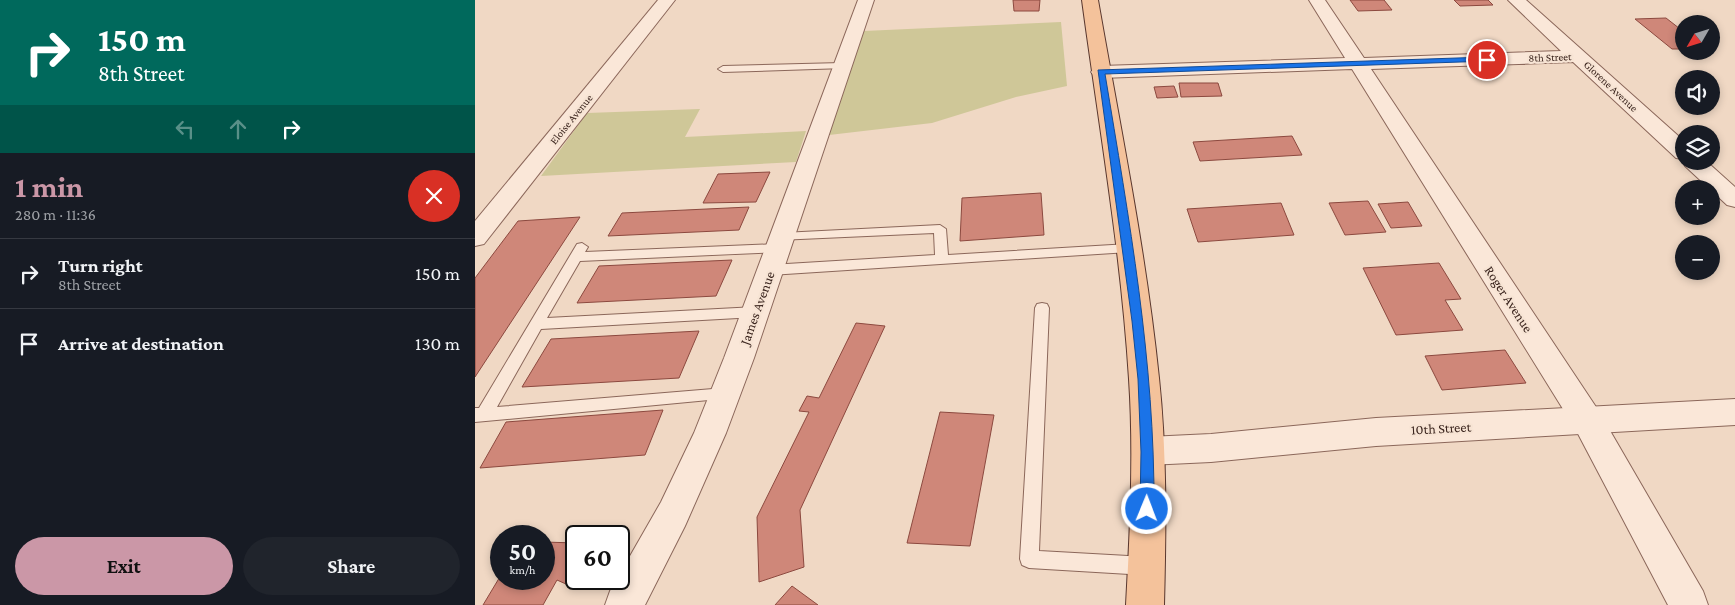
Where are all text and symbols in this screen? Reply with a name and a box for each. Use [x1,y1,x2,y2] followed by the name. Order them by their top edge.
[1675,15,1720,60] north arrow
[1675,15,1720,280] map controls
[15,20,80,85] icon: right
[98,20,186,59] text: 150 m
[1466,39,1508,81] pin
[1473,46,1501,74] icon: arrive
[1528,50,1572,64] street label: 8th Street
[1582,58,1640,114] street label: Glorene Avenue
[98,61,185,86] text: 8th Street
[1675,70,1720,115] button: sound
[547,91,595,146] street label: Eloise Avenue
[171,115,199,143] icon: left
[224,115,252,143] icon: ahead
[277,115,305,143] icon: right
[1675,125,1720,170] button: layers
[15,170,83,203] text: 1 min
[408,170,460,222] button: close
[1675,180,1720,225] button: +
[15,206,96,223] text: 280 m · 11:36
[1675,235,1720,280] button: −
[58,255,143,276] text: Turn right
[15,260,43,288] icon: right
[415,263,460,284] text: 150 m
[1482,263,1536,335] street label: Roger Avenue
[736,269,778,349] street label: James Avenue
[58,276,121,293] text: 8th Street
[15,330,43,358] icon: arrive
[58,333,224,354] text: Arrive at destination
[415,333,460,354] text: 130 m
[1411,418,1472,438] street label: 10th Street
[1120,482,1172,534] position arrow
[565,525,630,590] speed limit sign: 60
[15,537,233,595] button: Exit
[243,537,460,595] button: Share
[509,538,536,565] text: 50
[510,563,535,577] text: km/h

